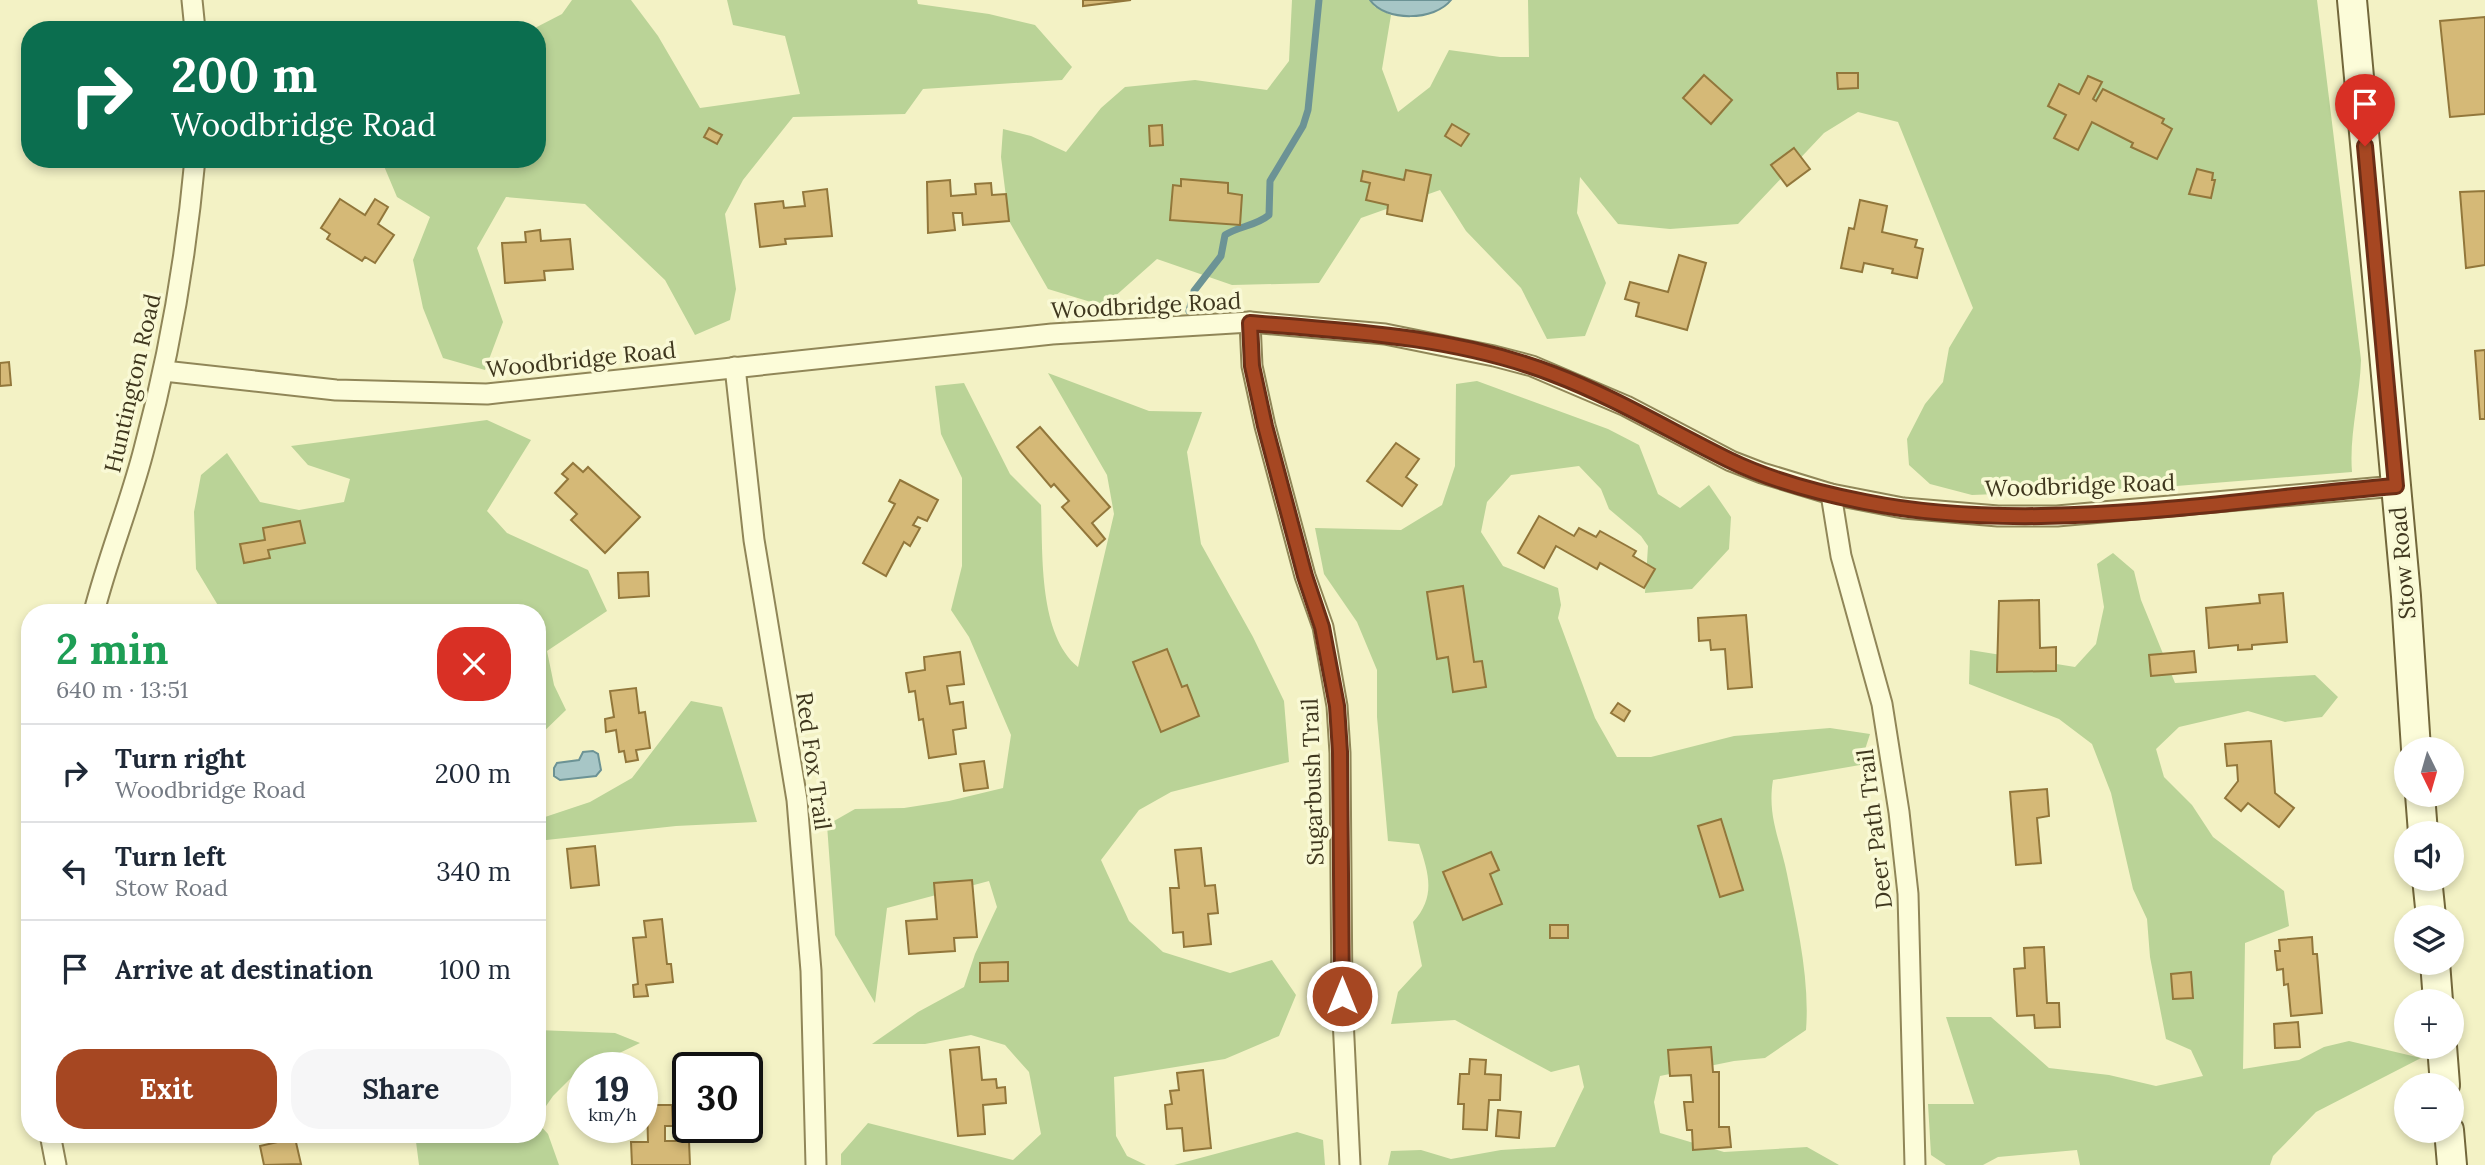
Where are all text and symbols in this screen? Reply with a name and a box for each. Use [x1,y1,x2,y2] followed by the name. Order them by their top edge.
[171,43,317,105] text: 200 m
[56,49,147,140] icon: right
[2335,74,2395,146] pin
[2346,85,2384,123] icon: arrive
[171,104,436,145] text: Woodbridge Road
[1050,286,1242,324] street label: Woodbridge Road
[97,290,167,475] street label: Huntington Road
[485,335,678,383] street label: Woodbridge Road
[1984,467,2176,503] street label: Woodbridge Road
[2383,505,2421,621] street label: Stow Road
[56,622,169,676] text: 2 min
[437,627,511,701] button: close
[56,675,188,704] text: 640 m · 13:51
[790,690,838,832] street label: Red Fox Trail
[1295,698,1329,866] street label: Sugarbush Trail
[2394,737,2464,807] north arrow
[2394,737,2464,1143] map controls
[115,742,246,775] text: Turn right
[1850,747,1898,911] street label: Deer Path Trail
[56,754,94,792] icon: right
[435,757,511,790] text: 200 m
[115,775,306,804] text: Woodbridge Road
[2394,821,2464,891] button: sound
[115,840,226,873] text: Turn left
[56,852,94,890] icon: left
[436,855,511,888] text: 340 m
[115,873,228,902] text: Stow Road
[2394,905,2464,975] button: layers
[56,950,94,988] icon: arrive
[115,953,373,986] text: Arrive at destination
[439,953,511,986] text: 100 m
[1305,959,1379,1033] position arrow
[2394,989,2464,1059] button: +
[56,1049,277,1129] button: Exit
[291,1049,511,1129] button: Share
[672,1052,763,1143] speed limit sign: 30
[595,1066,630,1111] text: 19
[2394,1073,2464,1143] button: −
[588,1103,637,1126] text: km/h

